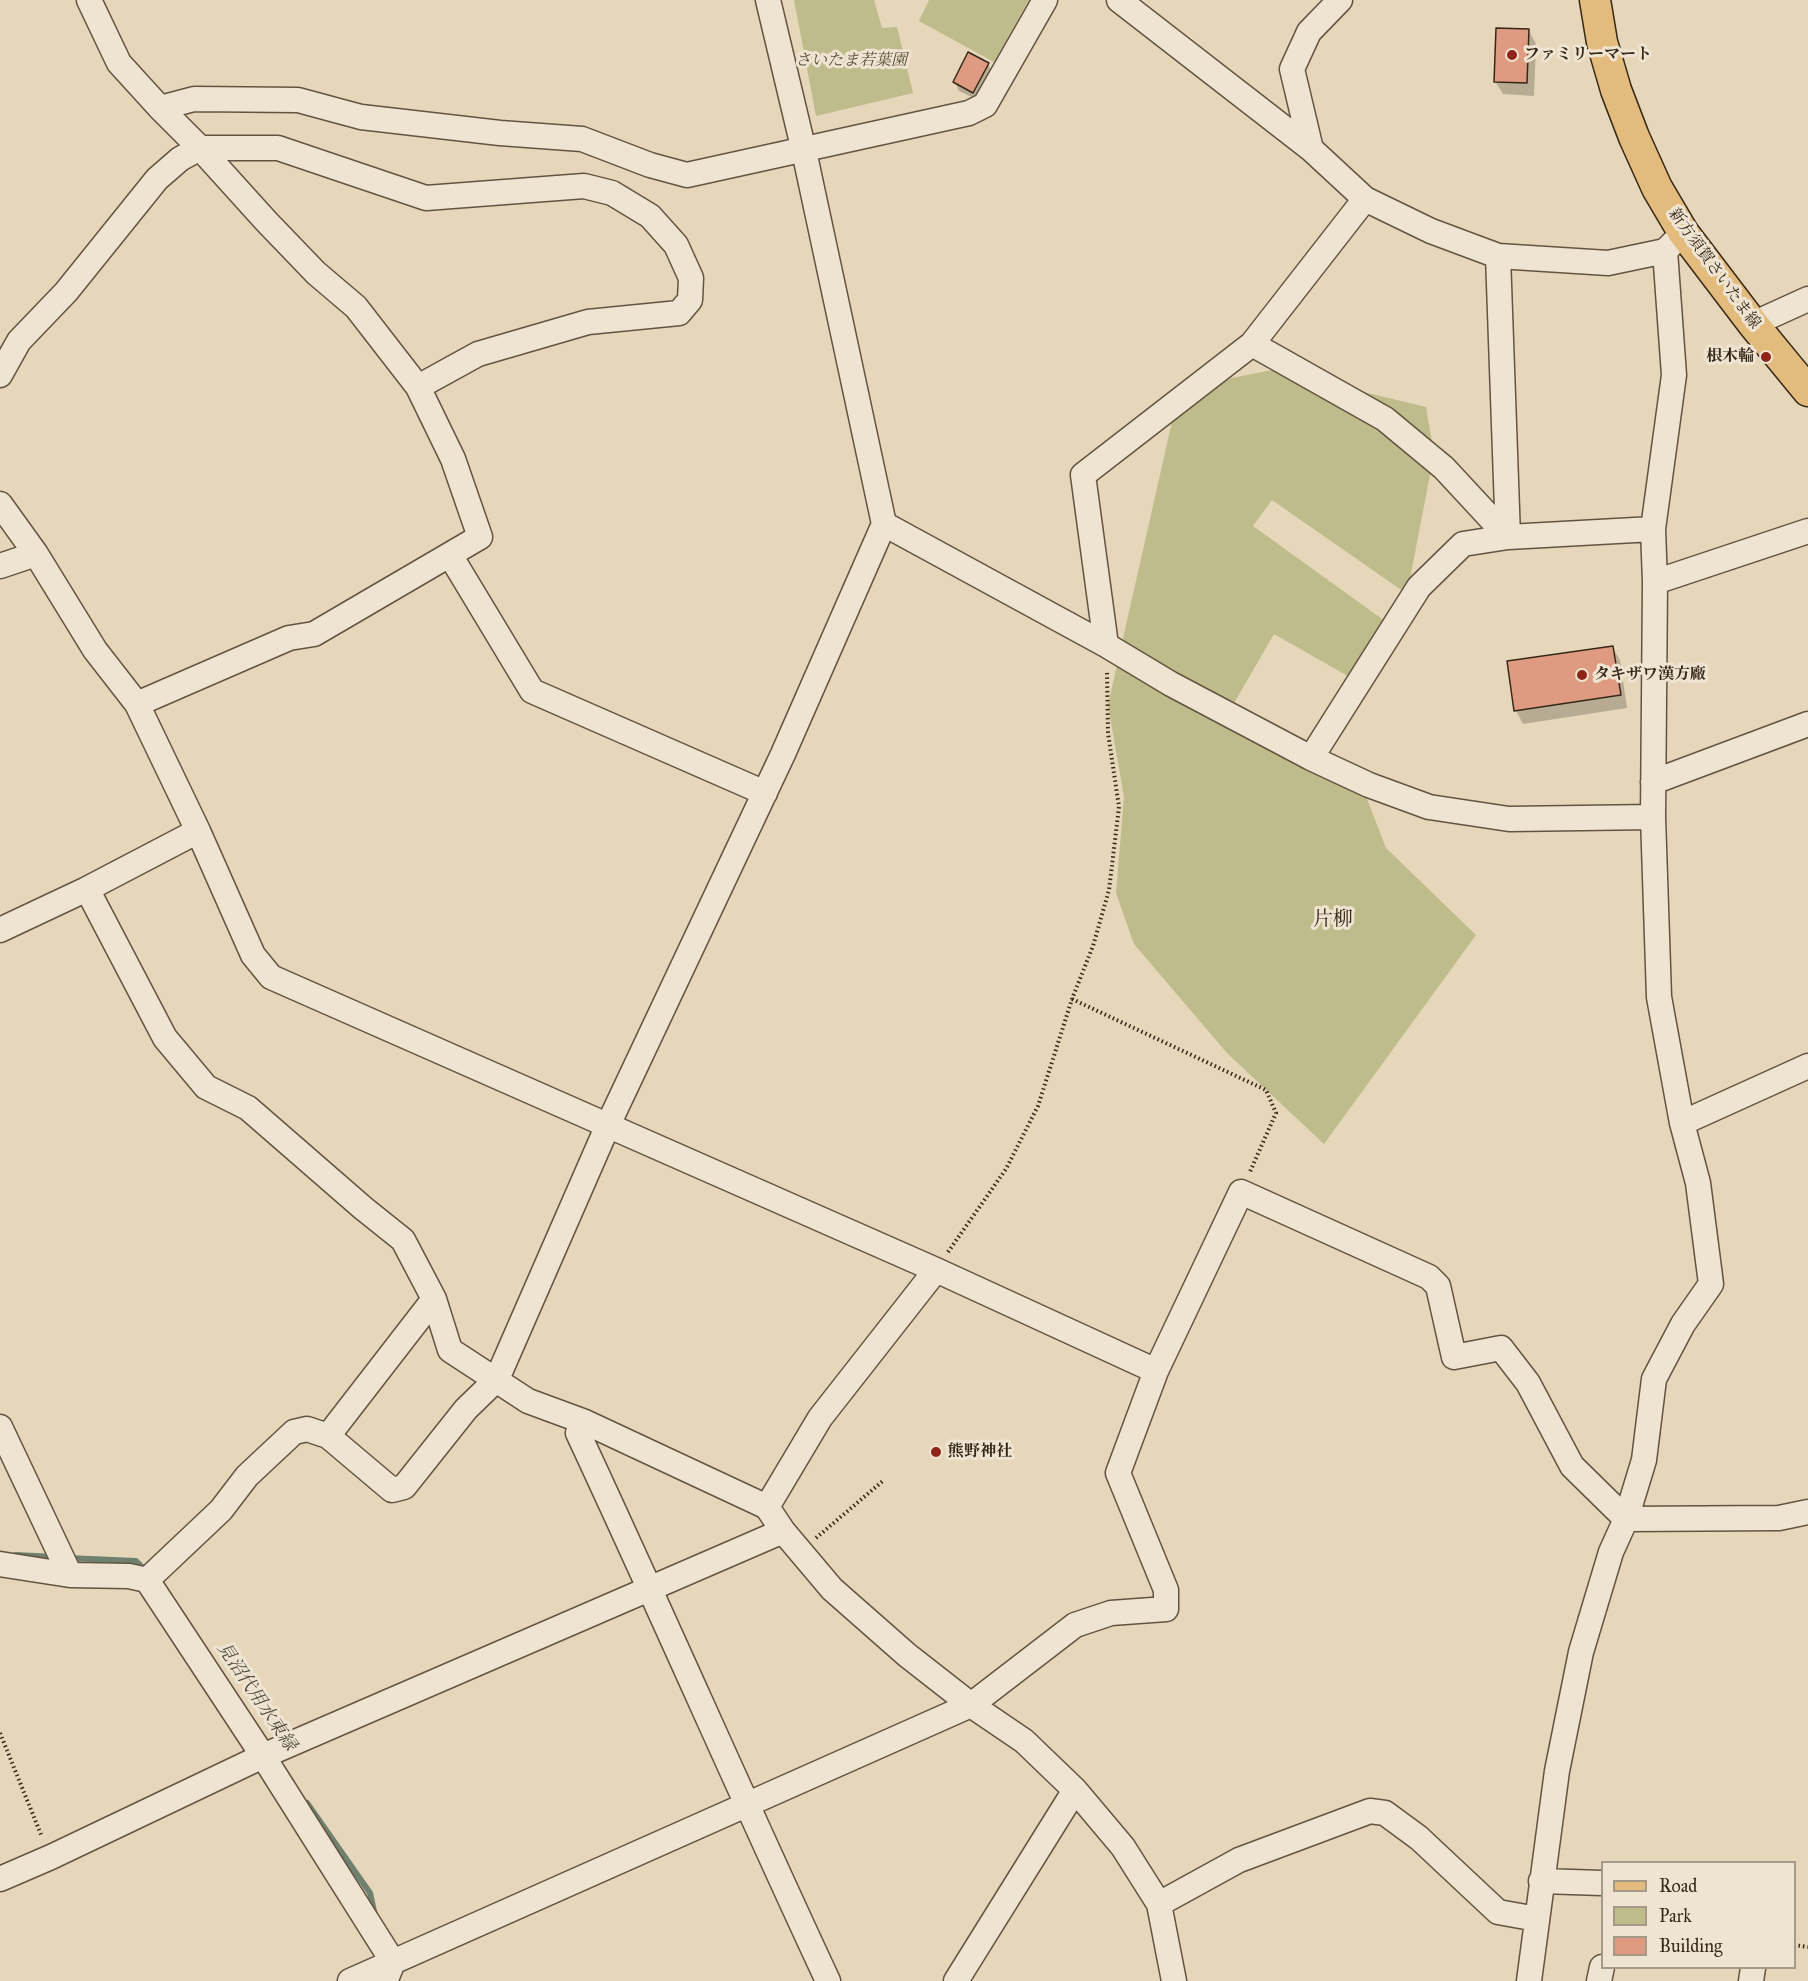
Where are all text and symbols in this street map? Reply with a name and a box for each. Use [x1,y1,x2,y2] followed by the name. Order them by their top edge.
[1524,45,1652,65] place label: ファミリーマート
[1505,48,1519,62] marker: ファミリーマート
[795,51,907,71] park label: さいたま若葉園
[1664,205,1764,333] street label: 新方須賀さいたま線
[1706,347,1754,367] place label: 根木輪
[1759,350,1773,364] marker: 根木輪
[1594,665,1706,685] place label: タキザワ漢方廠
[1575,668,1589,682] marker: タキザワ漢方廠
[1313,908,1353,932] district label: 片柳
[948,1442,1012,1462] place label: 熊野神社
[929,1445,943,1459] marker: 熊野神社
[212,1639,300,1755] water label: 見沼代用水東縁
[1601,1861,1796,1969] legend
[1659,1875,1697,1897] text: Road
[1659,1905,1692,1927] text: Park
[1659,1935,1722,1957] text: Building

